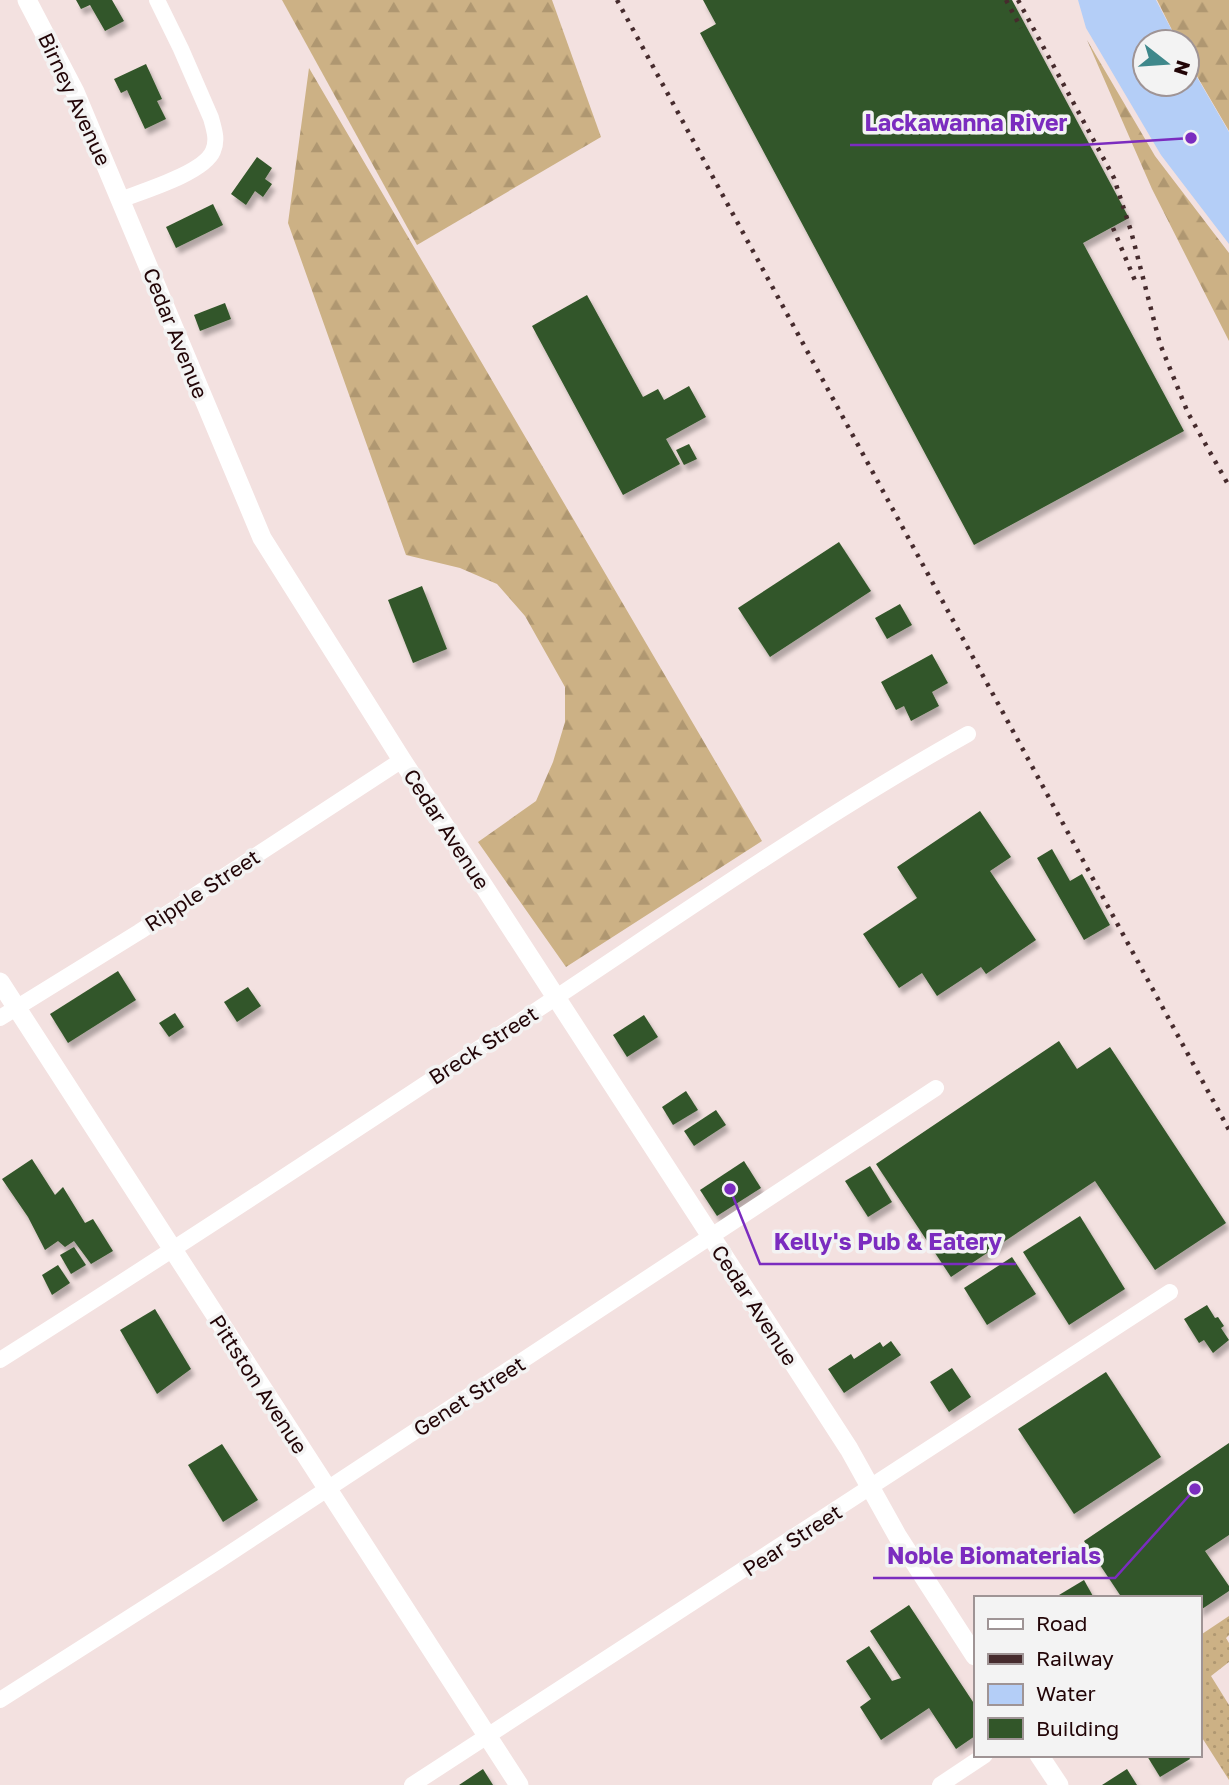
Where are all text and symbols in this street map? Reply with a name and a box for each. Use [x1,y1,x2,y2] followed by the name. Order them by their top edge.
[33,28,117,170] street label: Birney Avenue
[1131,28,1201,98] north arrow
[1170,58,1196,78] text: N
[850,101,1081,145] callout: Lackawanna River
[864,108,1068,136] text: Lackawanna River
[138,264,214,402] street label: Cedar Avenue
[398,764,496,894] street label: Cedar Avenue
[140,843,264,937] street label: Ripple Street
[424,1000,542,1090] street label: Breck Street
[760,1220,1016,1264] callout: Kelly's Pub & Eatery
[774,1227,1002,1255] text: Kelly's Pub & Eatery
[706,1240,804,1370] street label: Cedar Avenue
[204,1310,314,1458] street label: Pittston Avenue
[408,1350,530,1442] street label: Genet Street
[737,1498,847,1582] street label: Pear Street
[873,1534,1115,1578] callout: Noble Biomaterials
[887,1541,1101,1569] text: Noble Biomaterials
[974,1596,1201,1757] legend
[1036,1610,1087,1636] text: Road
[1036,1645,1114,1671] text: Railway
[1036,1680,1096,1706] text: Water
[1036,1715,1119,1741] text: Building

